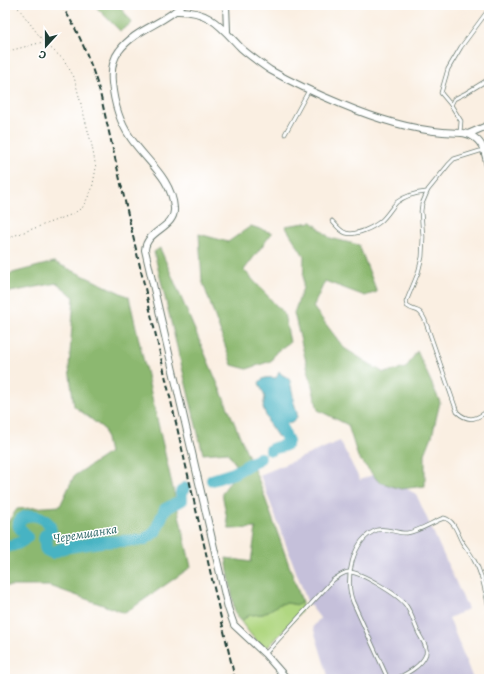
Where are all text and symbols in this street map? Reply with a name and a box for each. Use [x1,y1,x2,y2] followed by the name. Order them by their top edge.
[26,26,66,66] north arrow
[37,47,48,63] text: С
[52,520,118,547] water label: Черемшанка

